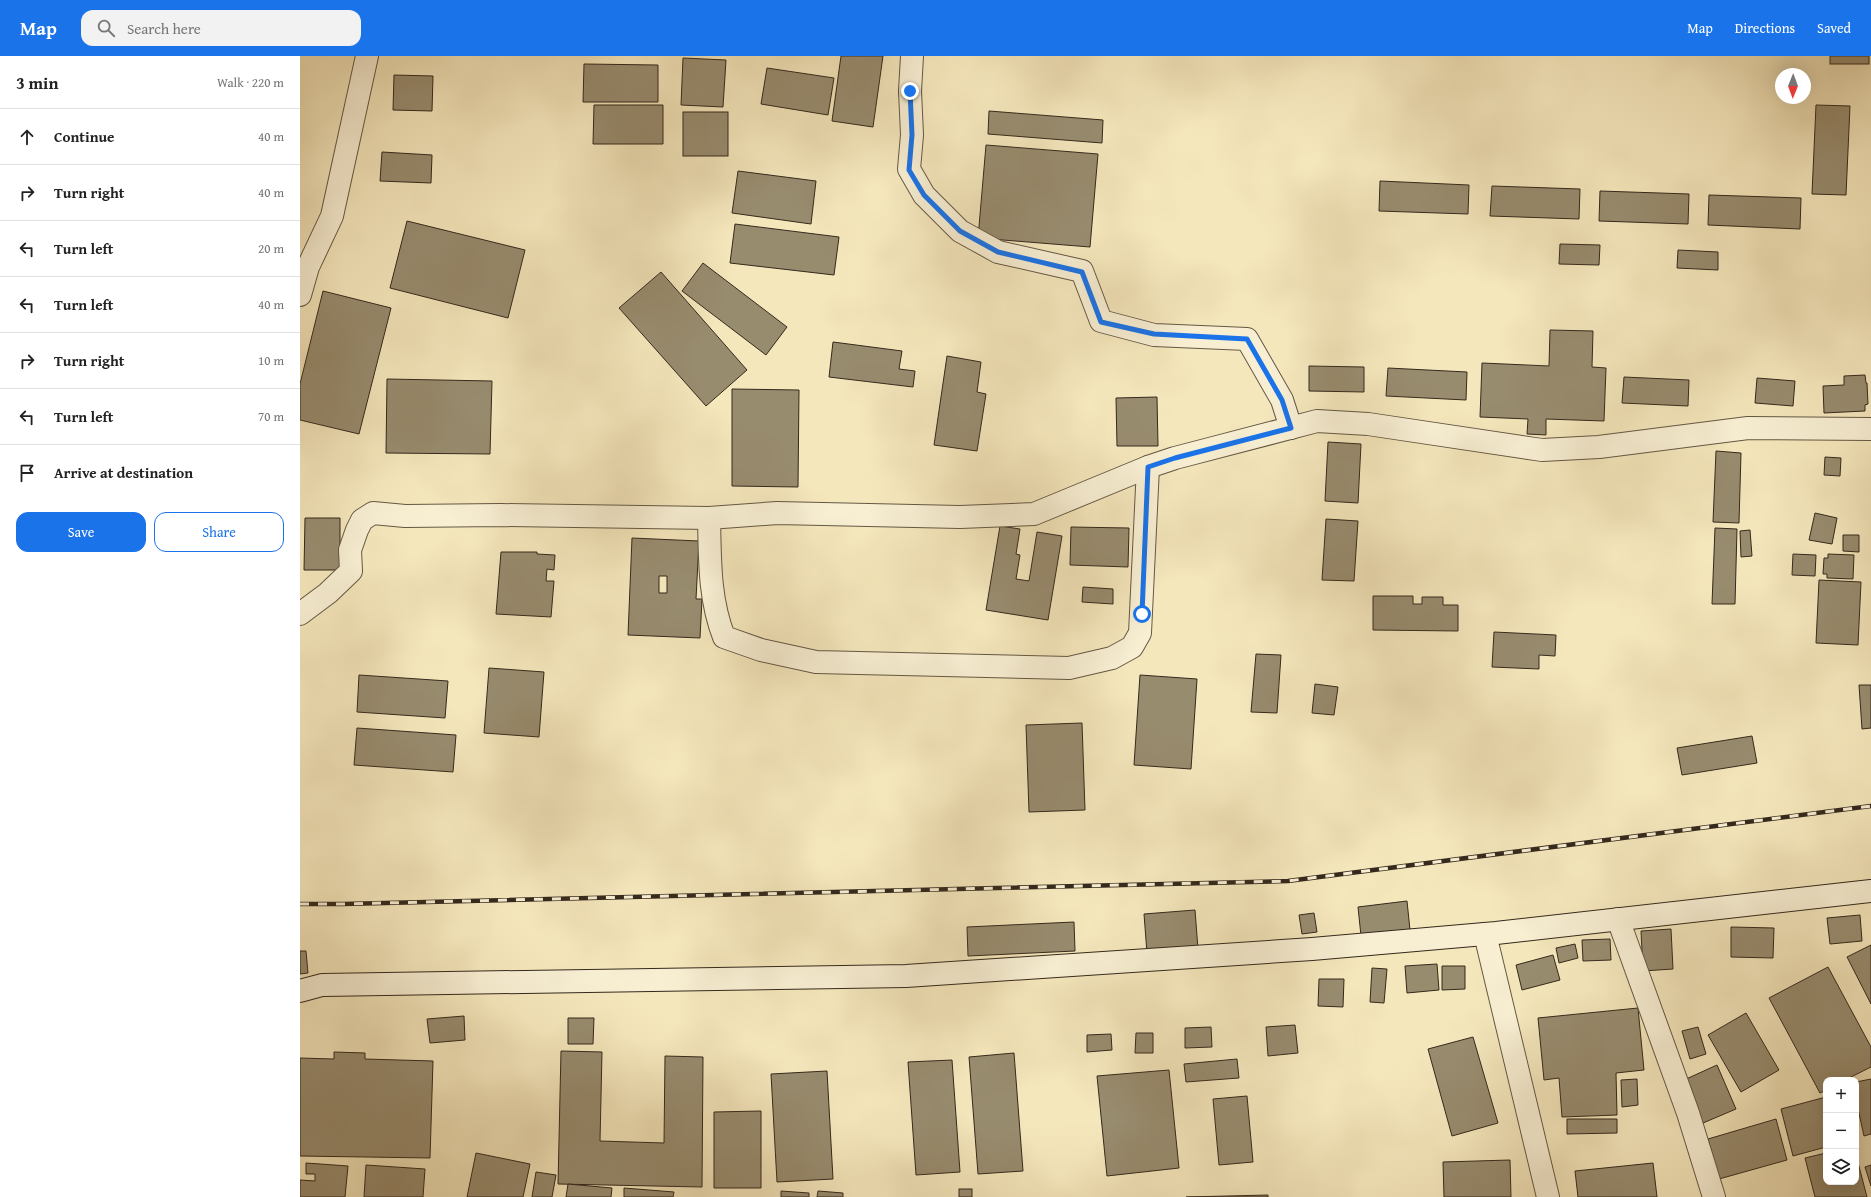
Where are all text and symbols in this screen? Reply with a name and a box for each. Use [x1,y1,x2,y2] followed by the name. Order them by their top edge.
[81,10,361,46] search box
[20,14,57,42] text: Map
[95,17,117,39] icon: search
[127,18,201,39] text: Search here
[1687,18,1713,38] text: Map
[1735,18,1795,38] text: Directions
[1817,18,1851,38] text: Saved
[1775,68,1811,104] north arrow
[16,70,58,95] text: 3 min
[217,73,284,92] text: Walk · 220 m
[901,82,919,100] route end
[16,126,38,148] icon: ahead
[54,126,115,147] text: Continue
[258,127,284,146] text: 40 m
[16,182,38,204] icon: right
[54,182,125,203] text: Turn right
[258,183,284,202] text: 40 m
[16,238,38,260] icon: left
[54,238,113,259] text: Turn left
[258,239,284,258] text: 20 m
[16,294,38,316] icon: left
[54,294,113,315] text: Turn left
[258,295,284,314] text: 40 m
[16,350,38,372] icon: right
[54,350,125,371] text: Turn right
[258,351,284,370] text: 10 m
[16,406,38,428] icon: left
[54,406,113,427] text: Turn left
[258,407,284,426] text: 70 m
[16,462,38,484] icon: arrive
[54,462,193,483] text: Arrive at destination
[16,512,146,552] button: Save
[154,512,284,552] button: Share
[1133,605,1151,623] route start
[1823,1077,1859,1185] map controls
[1823,1077,1859,1113] button: +
[1823,1113,1859,1149] button: −
[1823,1149,1859,1185] button: layers

